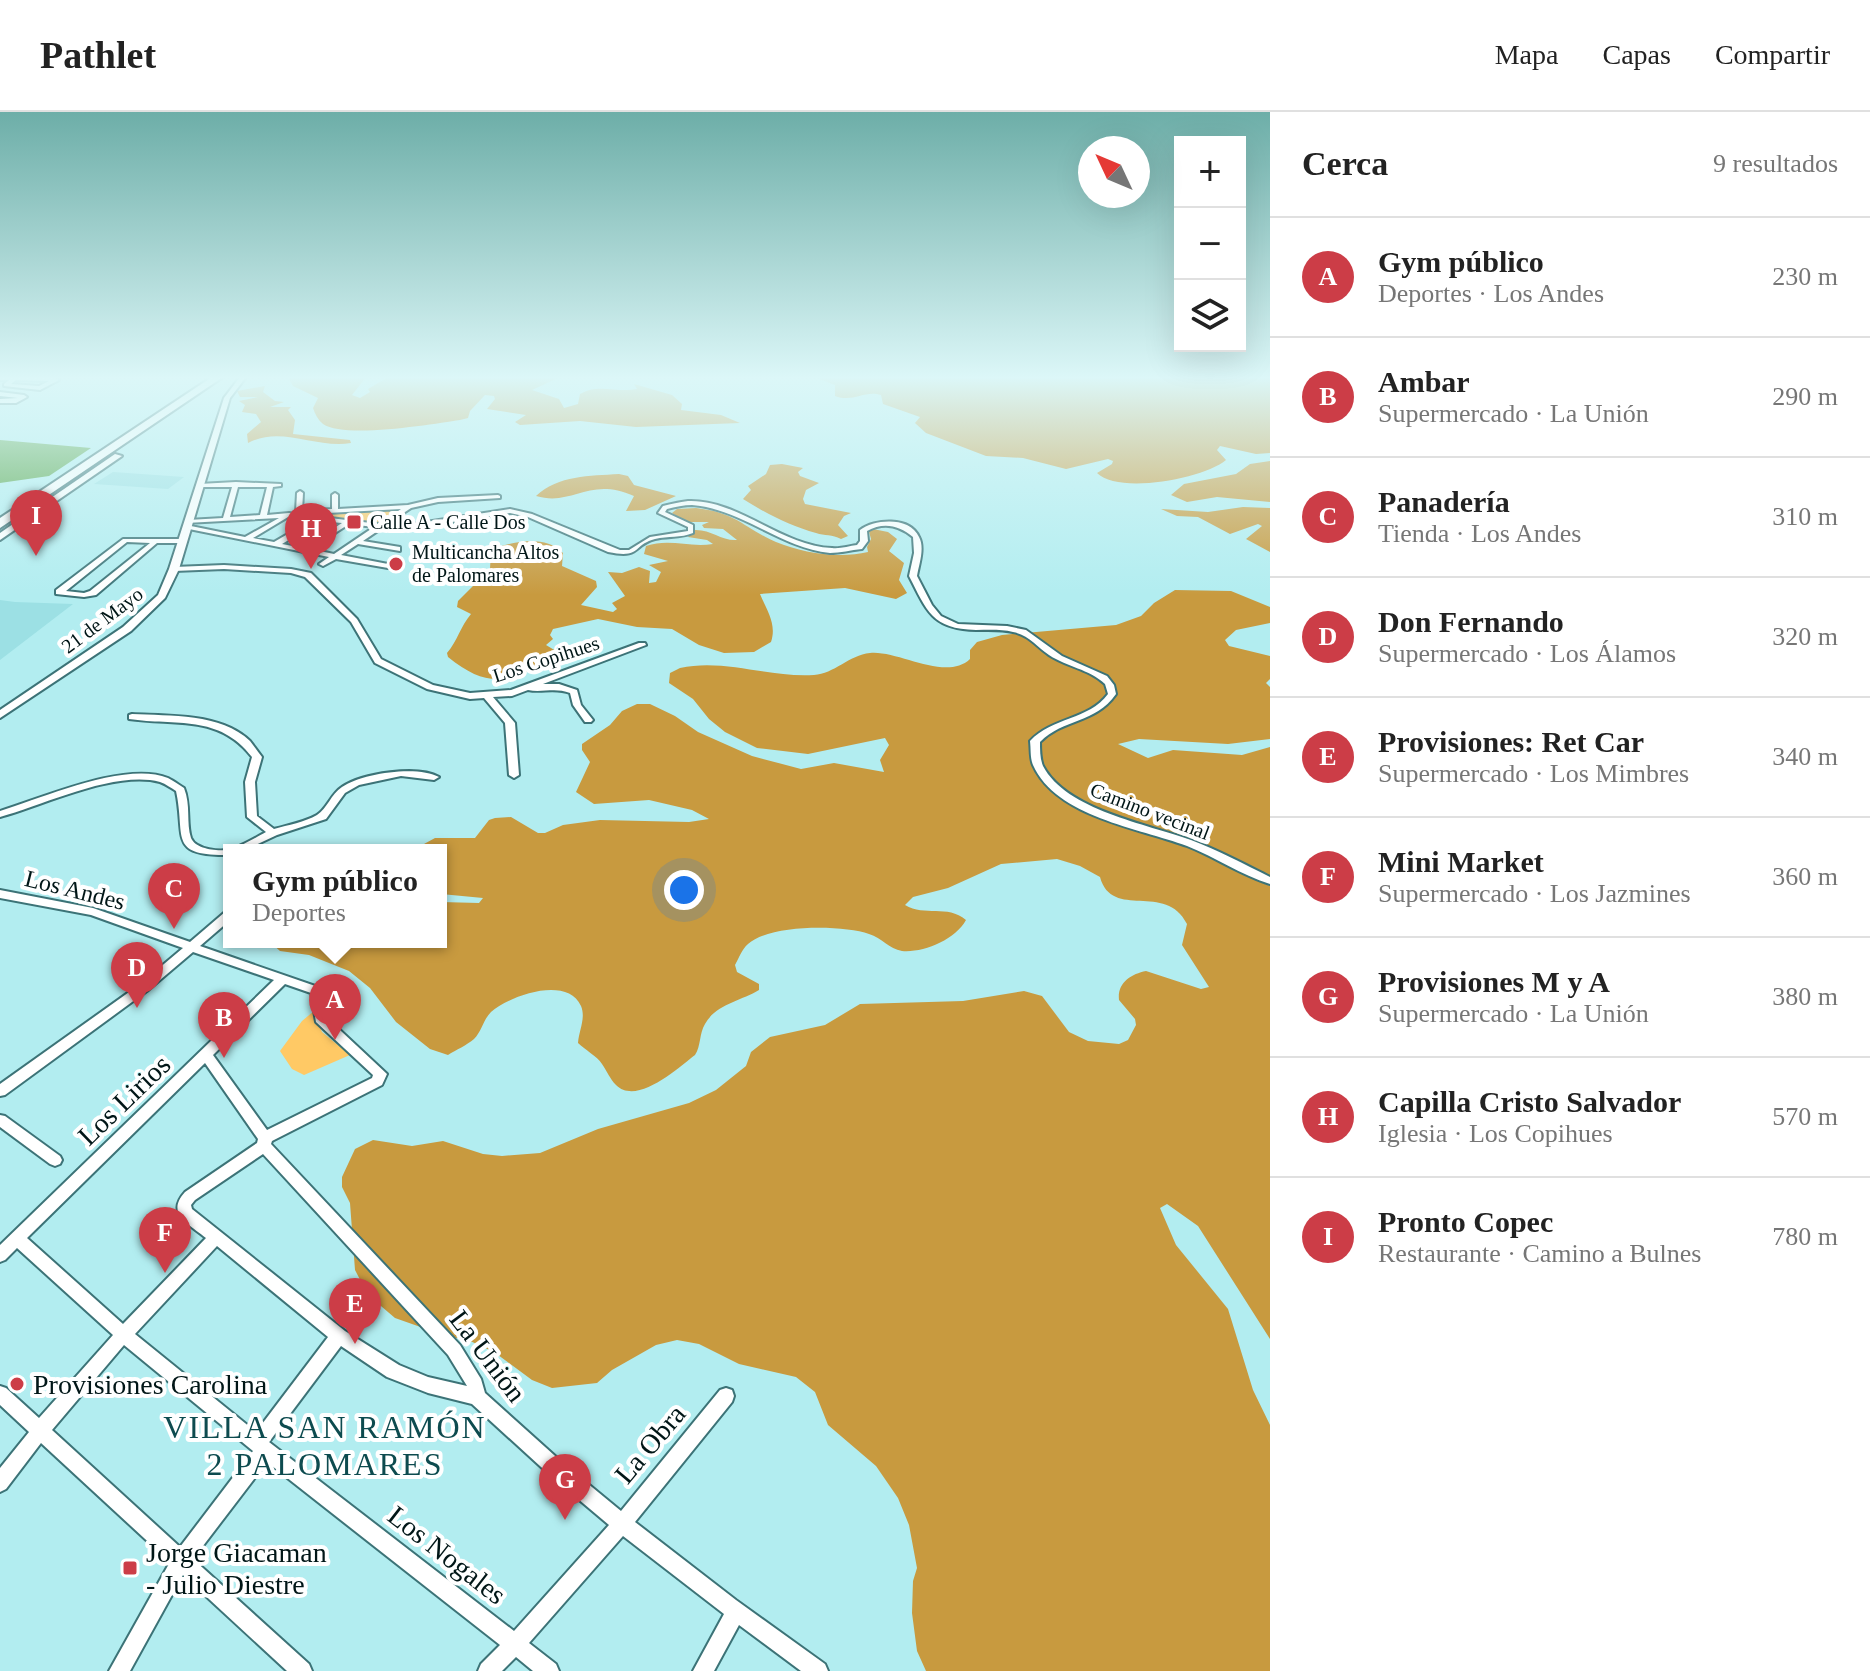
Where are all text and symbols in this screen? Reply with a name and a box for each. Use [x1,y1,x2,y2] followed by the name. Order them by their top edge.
[40,34,156,76] text: Pathlet
[1495,39,1558,70] text: Mapa
[1602,39,1671,70] text: Capas
[1715,39,1830,70] text: Compartir
[1078,136,1150,208] north arrow
[1174,136,1246,352] map controls
[1174,136,1246,208] button: +
[1302,145,1388,182] text: Cerca
[1713,149,1838,178] text: 9 resultados
[1174,208,1246,280] button: −
[1378,245,1544,278] text: Gym público
[1319,262,1337,291] text: A
[1772,262,1838,291] text: 230 m
[1378,279,1604,308] text: Deportes · Los Andes
[1174,280,1246,352] button: layers
[1378,365,1470,398] text: Ambar
[1319,382,1337,411] text: B
[1772,382,1838,411] text: 290 m
[1378,399,1649,428] text: Supermercado · La Unión
[1378,485,1510,518] text: Panadería
[10,490,62,556] pin: I
[1319,502,1337,531] text: C
[1772,502,1838,531] text: 310 m
[285,503,337,569] pin: H
[370,511,526,533] place label: Calle A - Calle Dos
[345,513,363,531] marker: Calle A - Calle Dos
[1378,519,1581,548] text: Tienda · Los Andes
[412,541,559,586] place label: Multicancha Altos de Palomares
[387,555,405,573] marker: Multicancha Altos de Palomares
[57,582,147,658] street label: 21 de Mayo
[1378,605,1564,638] text: Don Fernando
[1319,622,1337,651] text: D
[1772,622,1838,651] text: 320 m
[490,631,602,687] street label: Los Copihues
[1378,639,1676,668] text: Supermercado · Los Álamos
[1378,725,1644,758] text: Provisiones: Ret Car
[1319,742,1337,771] text: E
[1772,742,1838,771] text: 340 m
[1378,759,1689,788] text: Supermercado · Los Mimbres
[1087,778,1213,844] street label: Camino vecinal
[223,844,447,948] popup
[1378,845,1544,878] text: Mini Market
[1320,862,1336,891] text: F
[1772,862,1838,891] text: 360 m
[148,863,200,929] pin: C
[252,864,418,897] text: Gym público
[22,865,128,915] street label: Los Andes
[664,870,704,910] your location
[1378,879,1691,908] text: Supermercado · Los Jazmines
[252,898,346,927] text: Deportes
[111,942,163,1008] pin: D
[1378,965,1610,998] text: Provisiones M y A
[309,974,361,1040] pin: A
[1318,982,1338,1011] text: G
[1772,982,1838,1011] text: 380 m
[198,992,250,1058] pin: B
[1378,999,1649,1028] text: Supermercado · La Unión
[72,1049,176,1151] street label: Los Lirios
[1378,1085,1681,1118] text: Capilla Cristo Salvador
[1318,1102,1338,1131] text: H
[1772,1102,1838,1131] text: 570 m
[1378,1119,1613,1148] text: Iglesia · Los Copihues
[1378,1205,1553,1238] text: Pronto Copec
[139,1207,191,1273] pin: F
[1323,1222,1333,1251] text: I
[1772,1222,1838,1251] text: 780 m
[1378,1239,1701,1268] text: Restaurante · Camino a Bulnes
[329,1278,381,1344] pin: E
[444,1304,532,1408] street label: La Unión
[33,1369,268,1400] place label: Provisiones Carolina
[8,1375,26,1393] marker: Provisiones Carolina
[608,1398,692,1489] street label: La Obra
[163,1409,487,1482] district label: VILLA SAN RAMÓN 2 PALOMARES
[539,1454,591,1520] pin: G
[382,1499,512,1611] street label: Los Nogales
[146,1537,327,1600] place label: Jorge Giacaman - Julio Diestre
[121,1559,139,1577] marker: Jorge Giacaman - Julio Diestre

